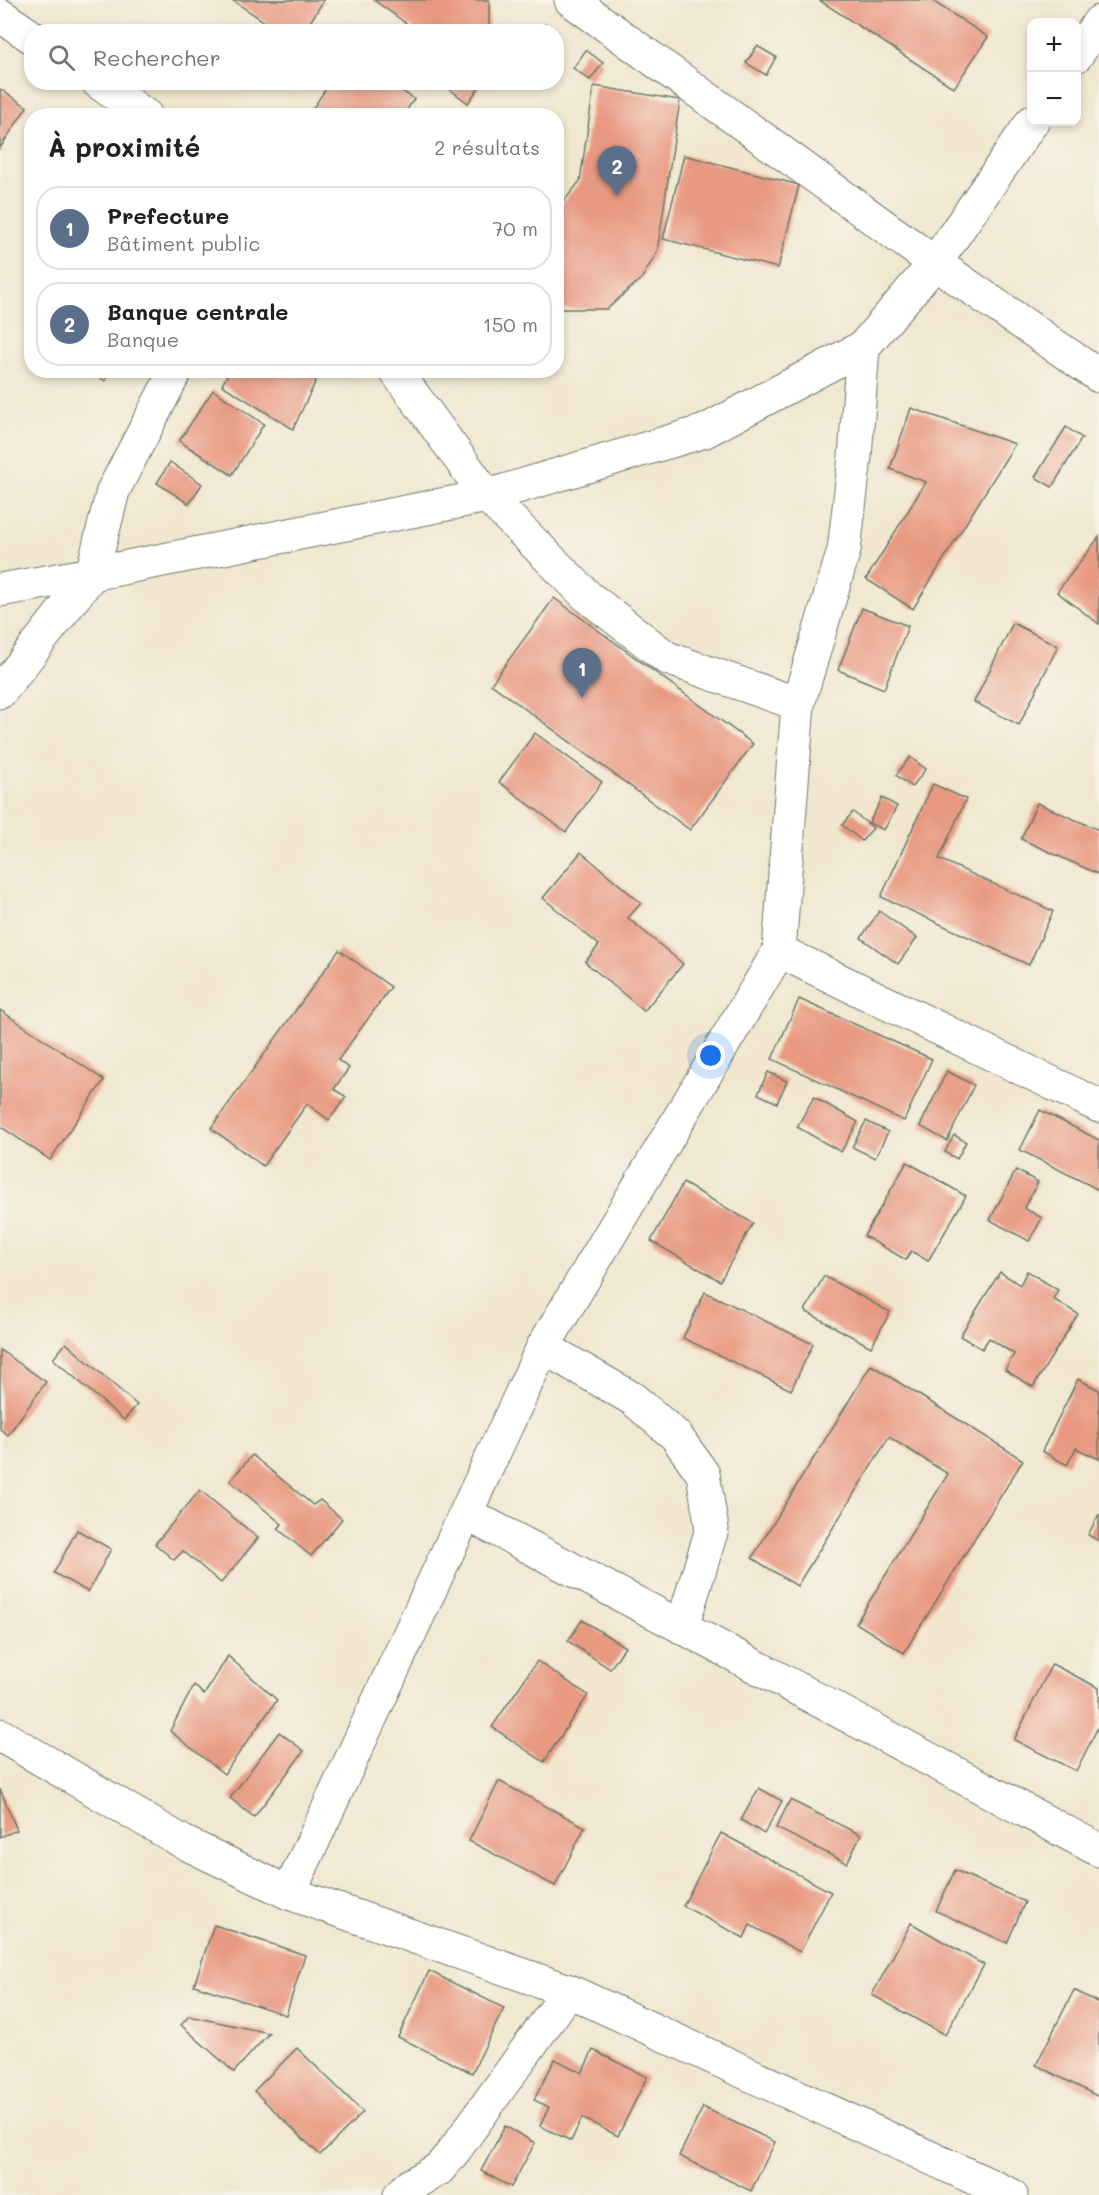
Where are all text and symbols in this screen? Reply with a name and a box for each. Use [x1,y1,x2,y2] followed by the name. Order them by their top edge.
[1027,18,1081,126] map controls
[1027,18,1081,72] button: +
[24,24,564,90] search box
[45,41,78,74] icon: search
[93,43,221,72] text: Rechercher
[1027,72,1081,126] button: −
[48,130,200,164] text: À proximité
[434,134,540,160] text: 2 résultats
[598,146,636,196] pin: 2
[107,201,229,230] text: Prefecture
[65,215,74,241] text: 1
[492,215,538,241] text: 70 m
[107,230,260,256] text: Bâtiment public
[107,297,288,326] text: Banque centrale
[64,311,75,337] text: 2
[483,311,538,337] text: 150 m
[107,326,179,352] text: Banque
[562,648,602,698] pin: 1
[696,1041,725,1070] your location

